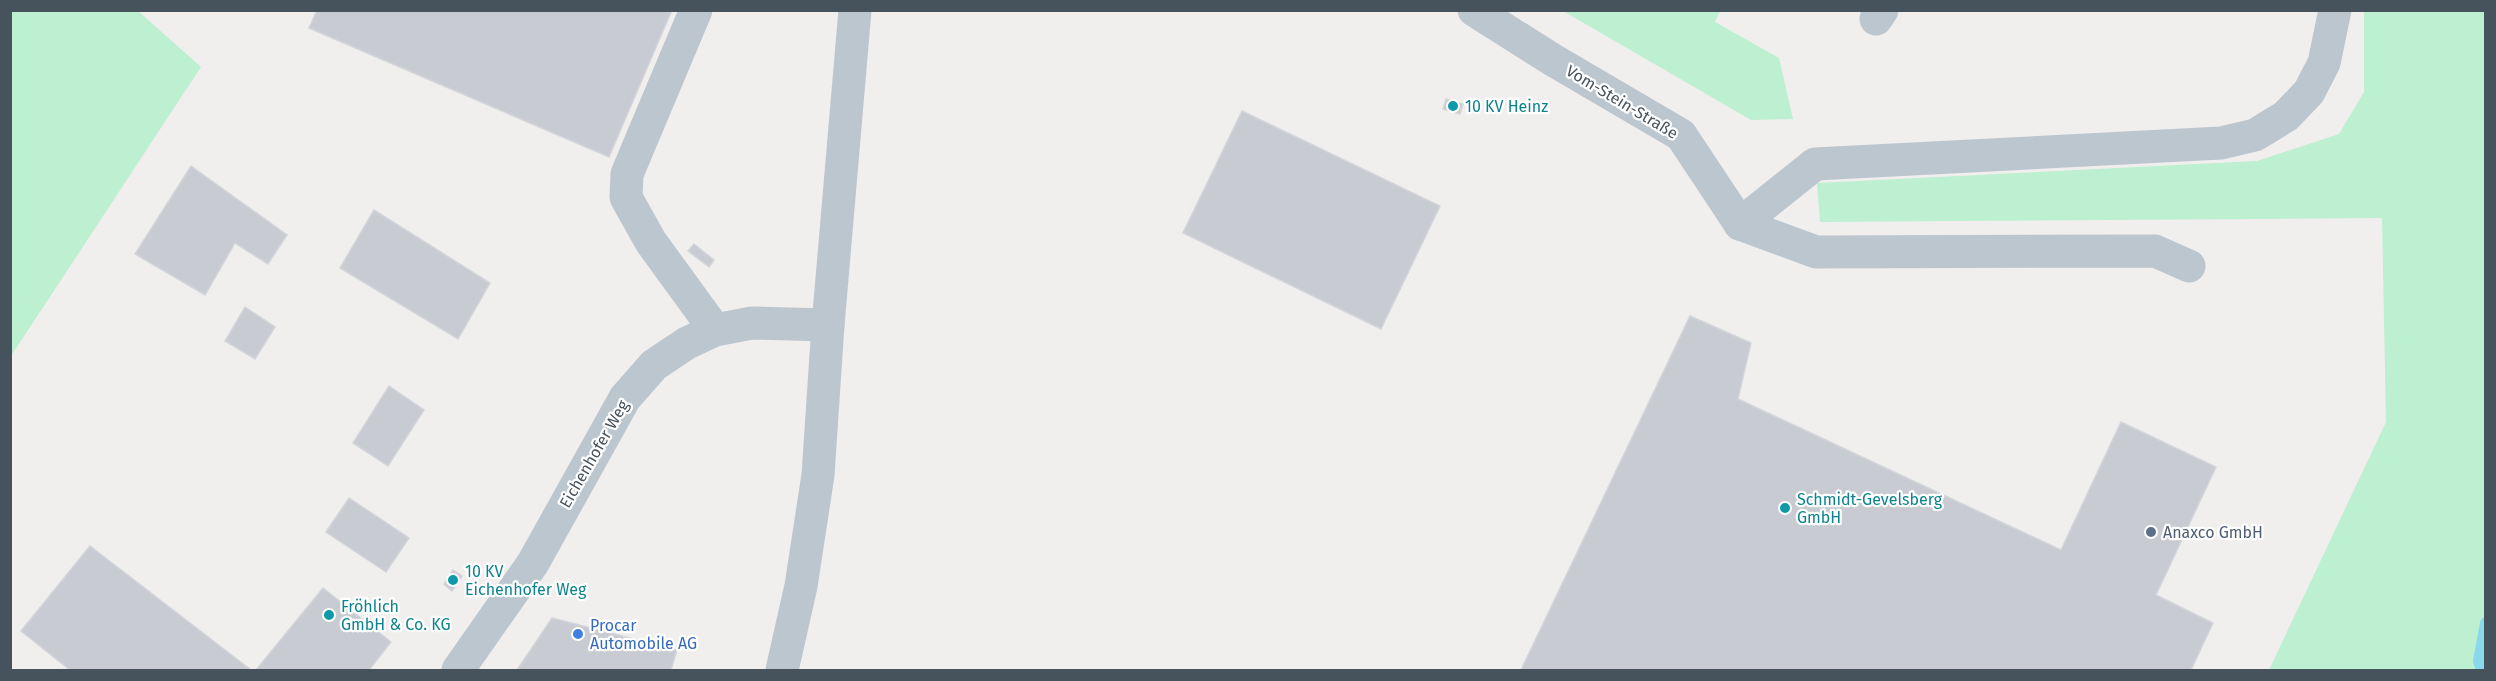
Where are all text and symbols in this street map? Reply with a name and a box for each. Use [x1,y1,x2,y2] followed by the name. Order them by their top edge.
[1563,61,1681,143] street label: Vom-Stein-Straße
[1465,97,1548,116] place label: 10 KV Heinz
[1446,99,1460,113] marker: 10 KV Heinz
[555,396,633,511] street label: Eichenhofer Weg
[1797,490,1943,527] place label: Schmidt-Gevelsberg GmbH
[1778,501,1792,515] marker: Schmidt-Gevelsberg GmbH
[2163,523,2263,542] place label: Anaxco GmbH
[2144,525,2158,539] marker: Anaxco GmbH
[465,562,587,599] place label: 10 KV Eichenhofer Weg
[446,573,460,587] marker: 10 KV Eichenhofer Weg
[341,597,451,634] place label: Fröhlich GmbH & Co. KG
[322,608,336,622] marker: Fröhlich GmbH & Co. KG
[590,616,697,653] place label: Procar Automobile AG
[571,627,585,641] marker: Procar Automobile AG

